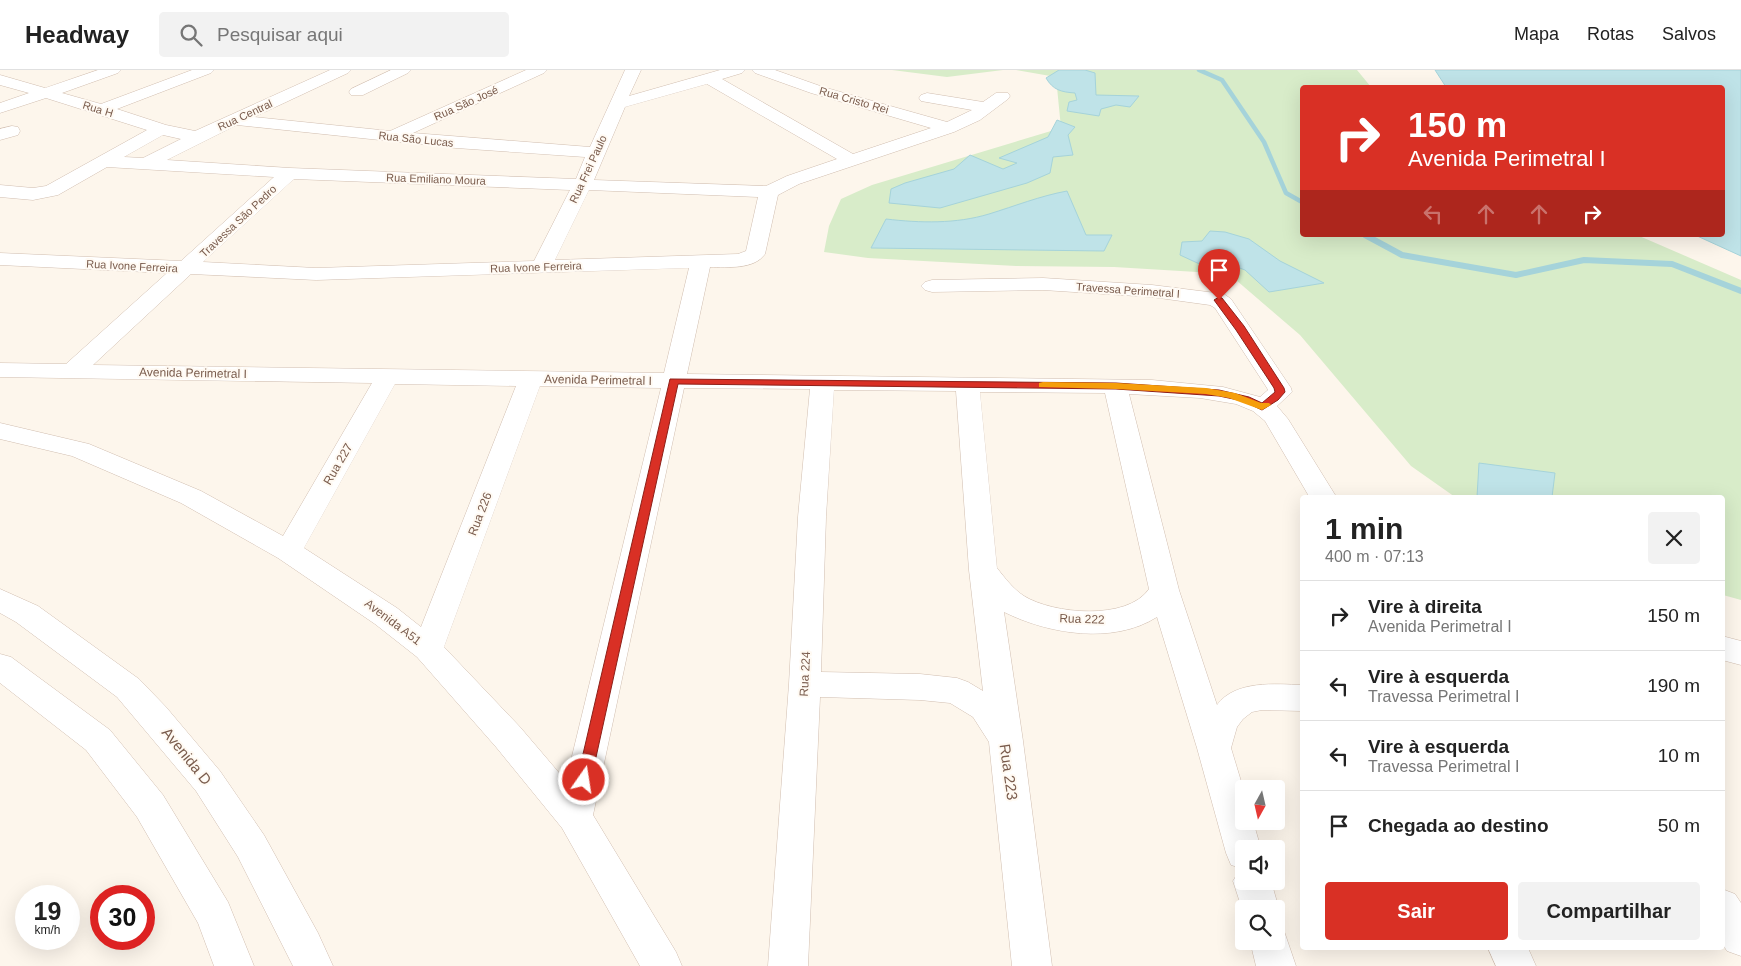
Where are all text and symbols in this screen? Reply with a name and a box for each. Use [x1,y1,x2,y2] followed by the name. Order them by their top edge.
[159,12,509,57] search box
[25,21,129,48] text: Headway
[177,21,205,49] icon: search
[217,24,343,45] text: Pesquisar aqui
[1514,24,1559,44] text: Mapa
[1587,24,1634,44] text: Rotas
[1662,24,1716,44] text: Salvos
[432,83,500,123] street label: Rua São José
[818,84,890,116] street label: Rua Cristo Rei
[216,97,274,133] street label: Rua Central
[81,99,115,119] street label: Rua H
[1325,105,1390,170] icon: right
[1408,105,1507,144] text: 150 m
[378,129,455,149] street label: Rua São Lucas
[567,133,609,205] street label: Rua Frei Paulo
[1408,146,1606,171] text: Avenida Perimetral I
[386,171,487,187] street label: Rua Emiliano Moura
[197,183,279,259] street label: Travessa São Pedro
[1419,200,1447,228] icon: left
[1472,200,1500,228] icon: ahead
[1525,200,1553,228] icon: ahead
[1578,200,1606,228] icon: right
[1198,249,1240,300] pin
[1205,256,1233,284] icon: arrive
[86,258,179,274] street label: Rua Ivone Ferreira
[490,259,583,275] street label: Rua Ivone Ferreira
[1076,280,1180,300] street label: Travessa Perimetral I
[139,365,247,381] street label: Avenida Perimetral I
[544,372,652,388] street label: Avenida Perimetral I
[321,441,356,487] street label: Rua 227
[465,490,495,538] street label: Rua 226
[1325,512,1403,545] text: 1 min
[1648,512,1700,564] button: close
[1325,548,1424,565] text: 400 m · 07:13
[362,596,424,648] street label: Avenida A51
[1368,596,1482,617] text: Vire à direita
[1325,602,1353,630] icon: right
[1647,605,1700,626] text: 150 m
[1059,611,1105,627] street label: Rua 222
[1368,618,1512,635] text: Avenida Perimetral I
[797,651,813,697] street label: Rua 224
[1368,666,1509,687] text: Vire à esquerda
[1325,672,1353,700] icon: left
[1647,675,1700,696] text: 190 m
[1368,688,1519,705] text: Travessa Perimetral I
[159,724,215,788] street label: Avenida D
[1368,736,1509,757] text: Vire à esquerda
[1325,742,1353,770] icon: left
[997,743,1021,801] street label: Rua 223
[1658,745,1700,766] text: 10 m
[557,753,609,805] position arrow
[1368,758,1519,775] text: Travessa Perimetral I
[1235,780,1285,830] north arrow
[1235,780,1285,950] map controls
[1325,812,1353,840] icon: arrive
[1368,815,1549,836] text: Chegada ao destino
[1658,815,1700,836] text: 50 m
[1235,840,1285,890] button: sound
[1325,882,1508,940] button: Sair
[1518,882,1700,940] button: Compartilhar
[90,885,155,950] speed limit sign: 30
[34,897,61,925] text: 19
[1235,900,1285,950] button: search
[34,923,61,937] text: km/h

